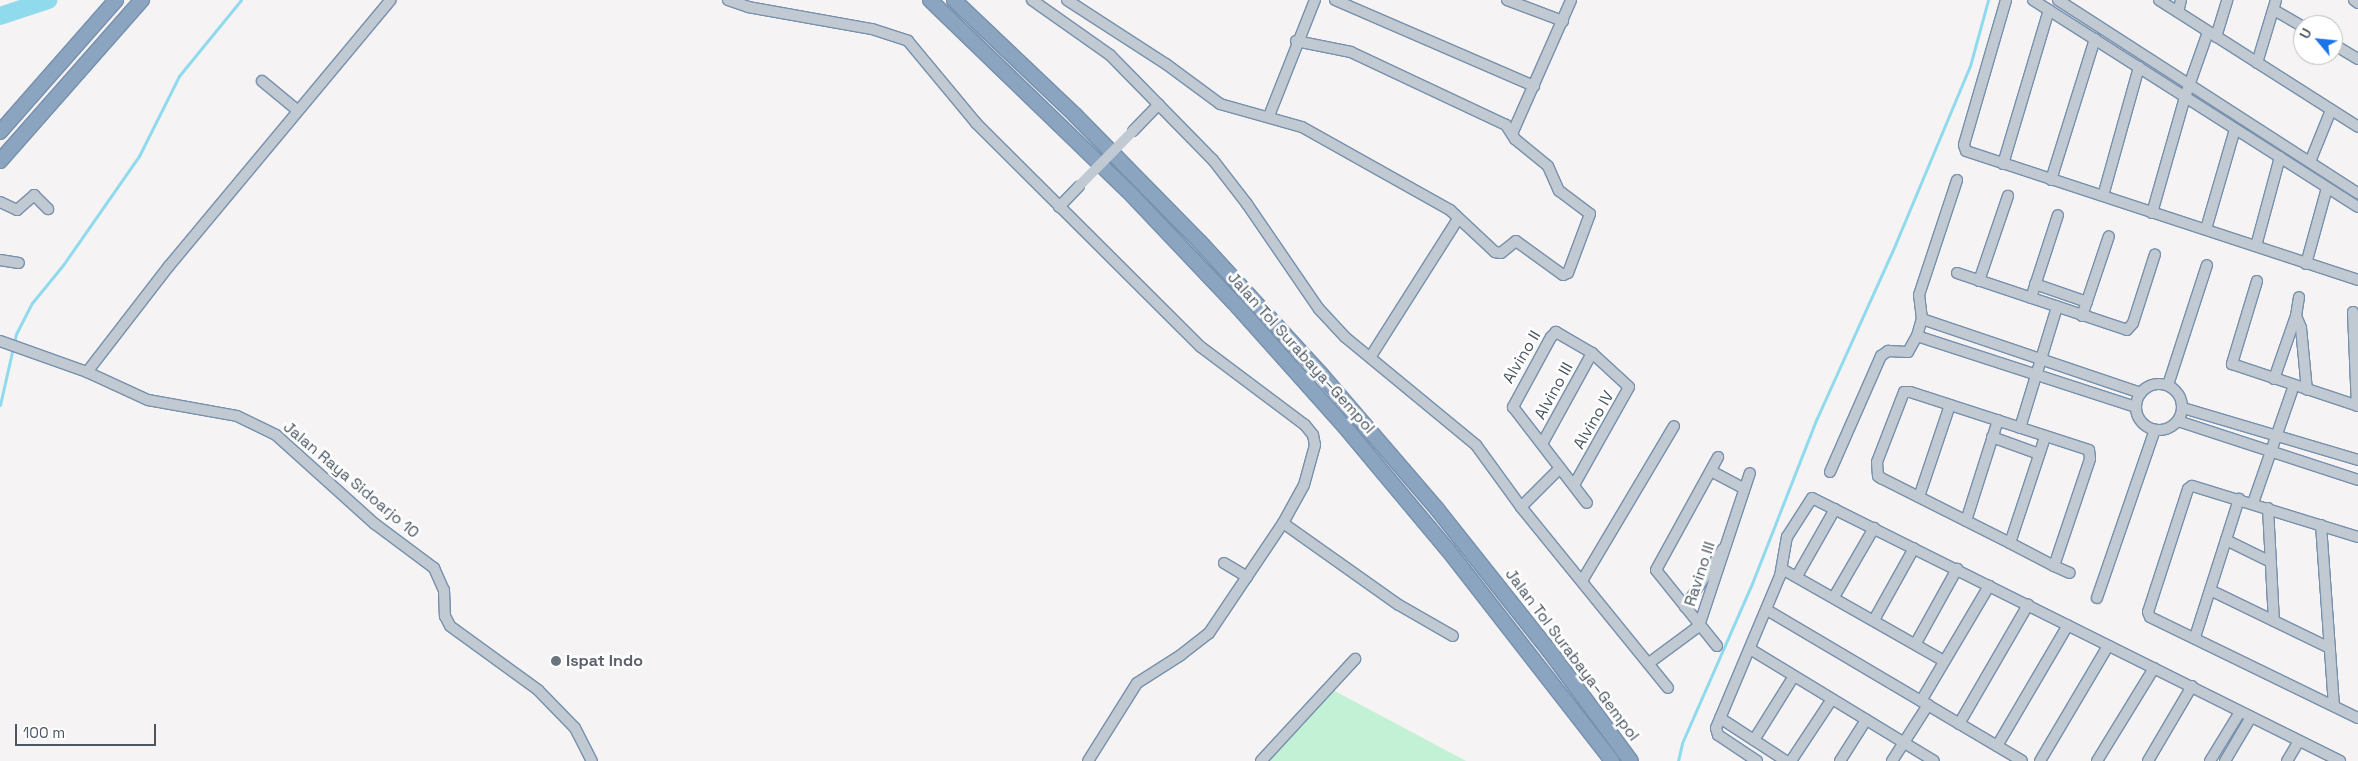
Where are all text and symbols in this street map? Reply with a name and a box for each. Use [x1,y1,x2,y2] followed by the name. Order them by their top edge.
[2293,15,2343,65] north arrow
[2295,25,2316,42] text: U
[1223,268,1379,438] street label: Jalan Tol Surabaya–Gempol
[1499,327,1545,387] street label: Alvino II
[1531,359,1577,423] street label: Alvino III
[1570,387,1618,453] street label: Alvino IV
[279,418,423,542] street label: Jalan Raya Sidoarjo 10
[1681,539,1719,609] street label: Ravino III
[1501,565,1643,745] street label: Jalan Tol Surabaya–Gempol
[566,651,643,671] place label: Ispat Indo
[550,655,562,667] marker: Ispat Indo
[18,714,159,746] scale bar
[23,723,65,742] text: 100 m

